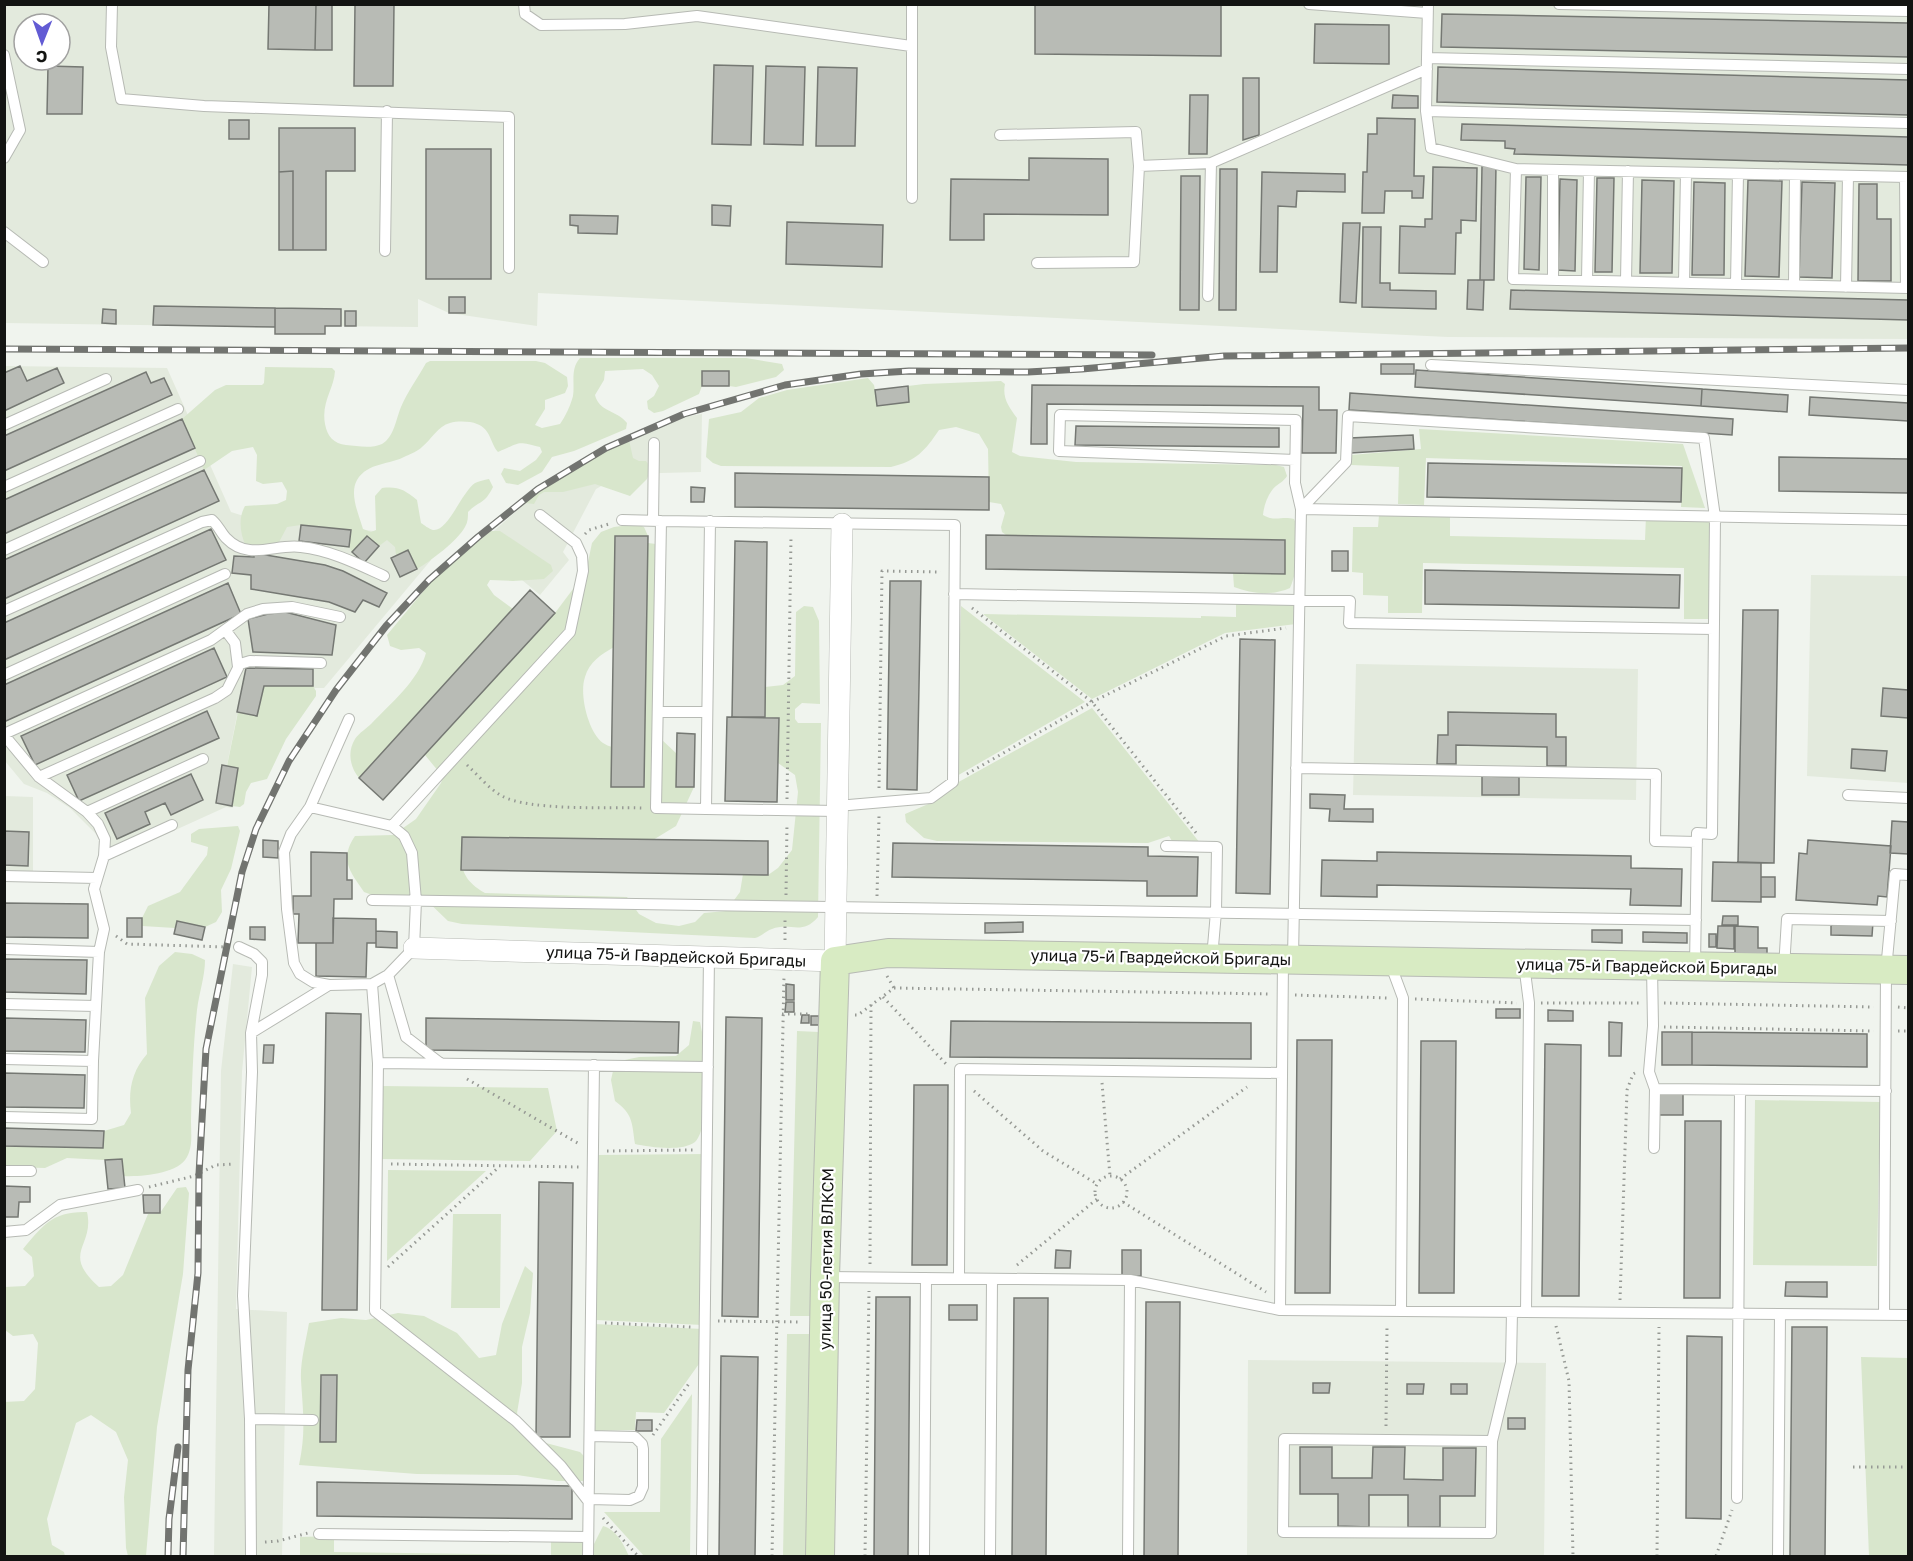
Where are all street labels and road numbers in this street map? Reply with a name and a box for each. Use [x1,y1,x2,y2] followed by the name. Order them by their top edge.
[545,941,807,971] street label: улица 75-й Гвардейской Бригады
[1030,945,1292,969] street label: улица 75-й Гвардейской Бригады
[1516,954,1778,978] street label: улица 75-й Гвардейской Бригады
[814,1168,838,1350] street label: улица 50-летия ВЛКСМ

